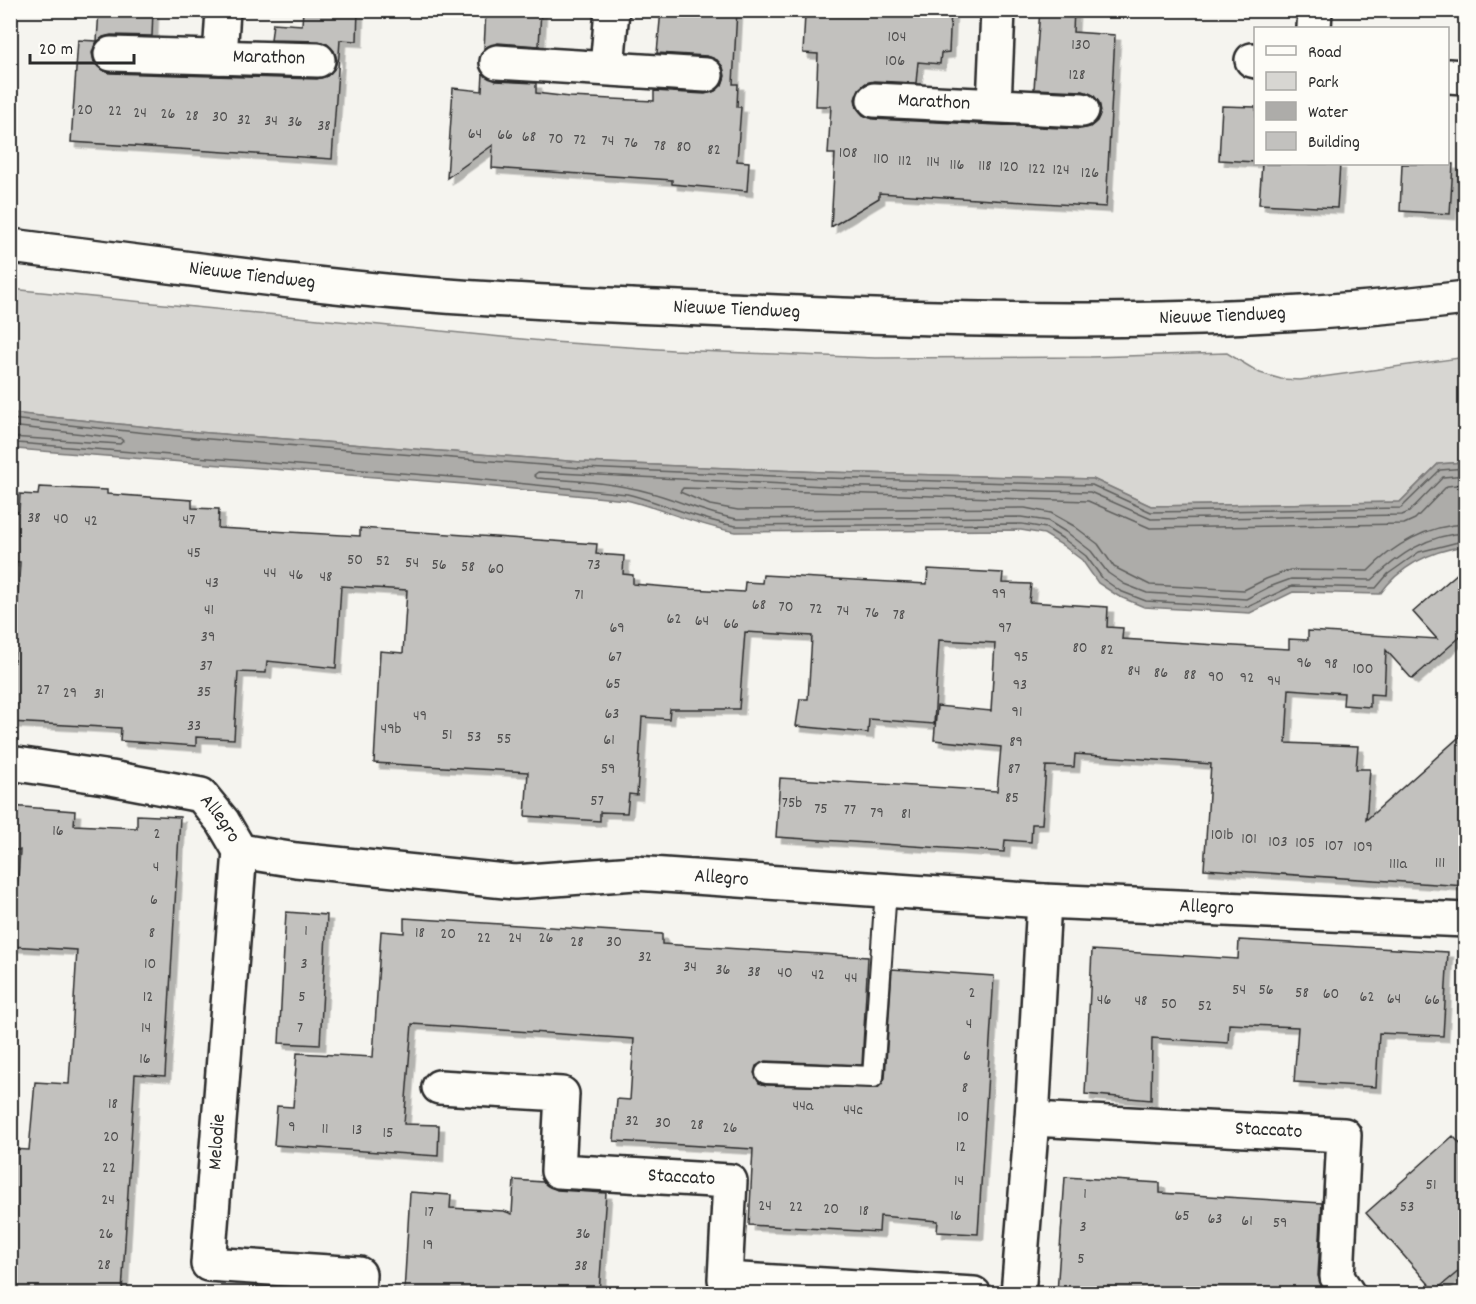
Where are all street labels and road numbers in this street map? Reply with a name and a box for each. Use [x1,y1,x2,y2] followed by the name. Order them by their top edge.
[232,44,306,74] street label: Marathon
[897,87,971,119] street label: Marathon
[187,255,317,298] street label: Nieuwe Tiendweg
[673,294,801,327] street label: Nieuwe Tiendweg
[1159,300,1287,333] street label: Nieuwe Tiendweg
[192,789,247,849] street label: Allegro
[693,863,750,895] street label: Allegro
[1179,893,1234,924] street label: Allegro
[202,1113,234,1171] street label: Melodie
[1234,1115,1303,1147] street label: Staccato
[647,1162,716,1194] street label: Staccato

